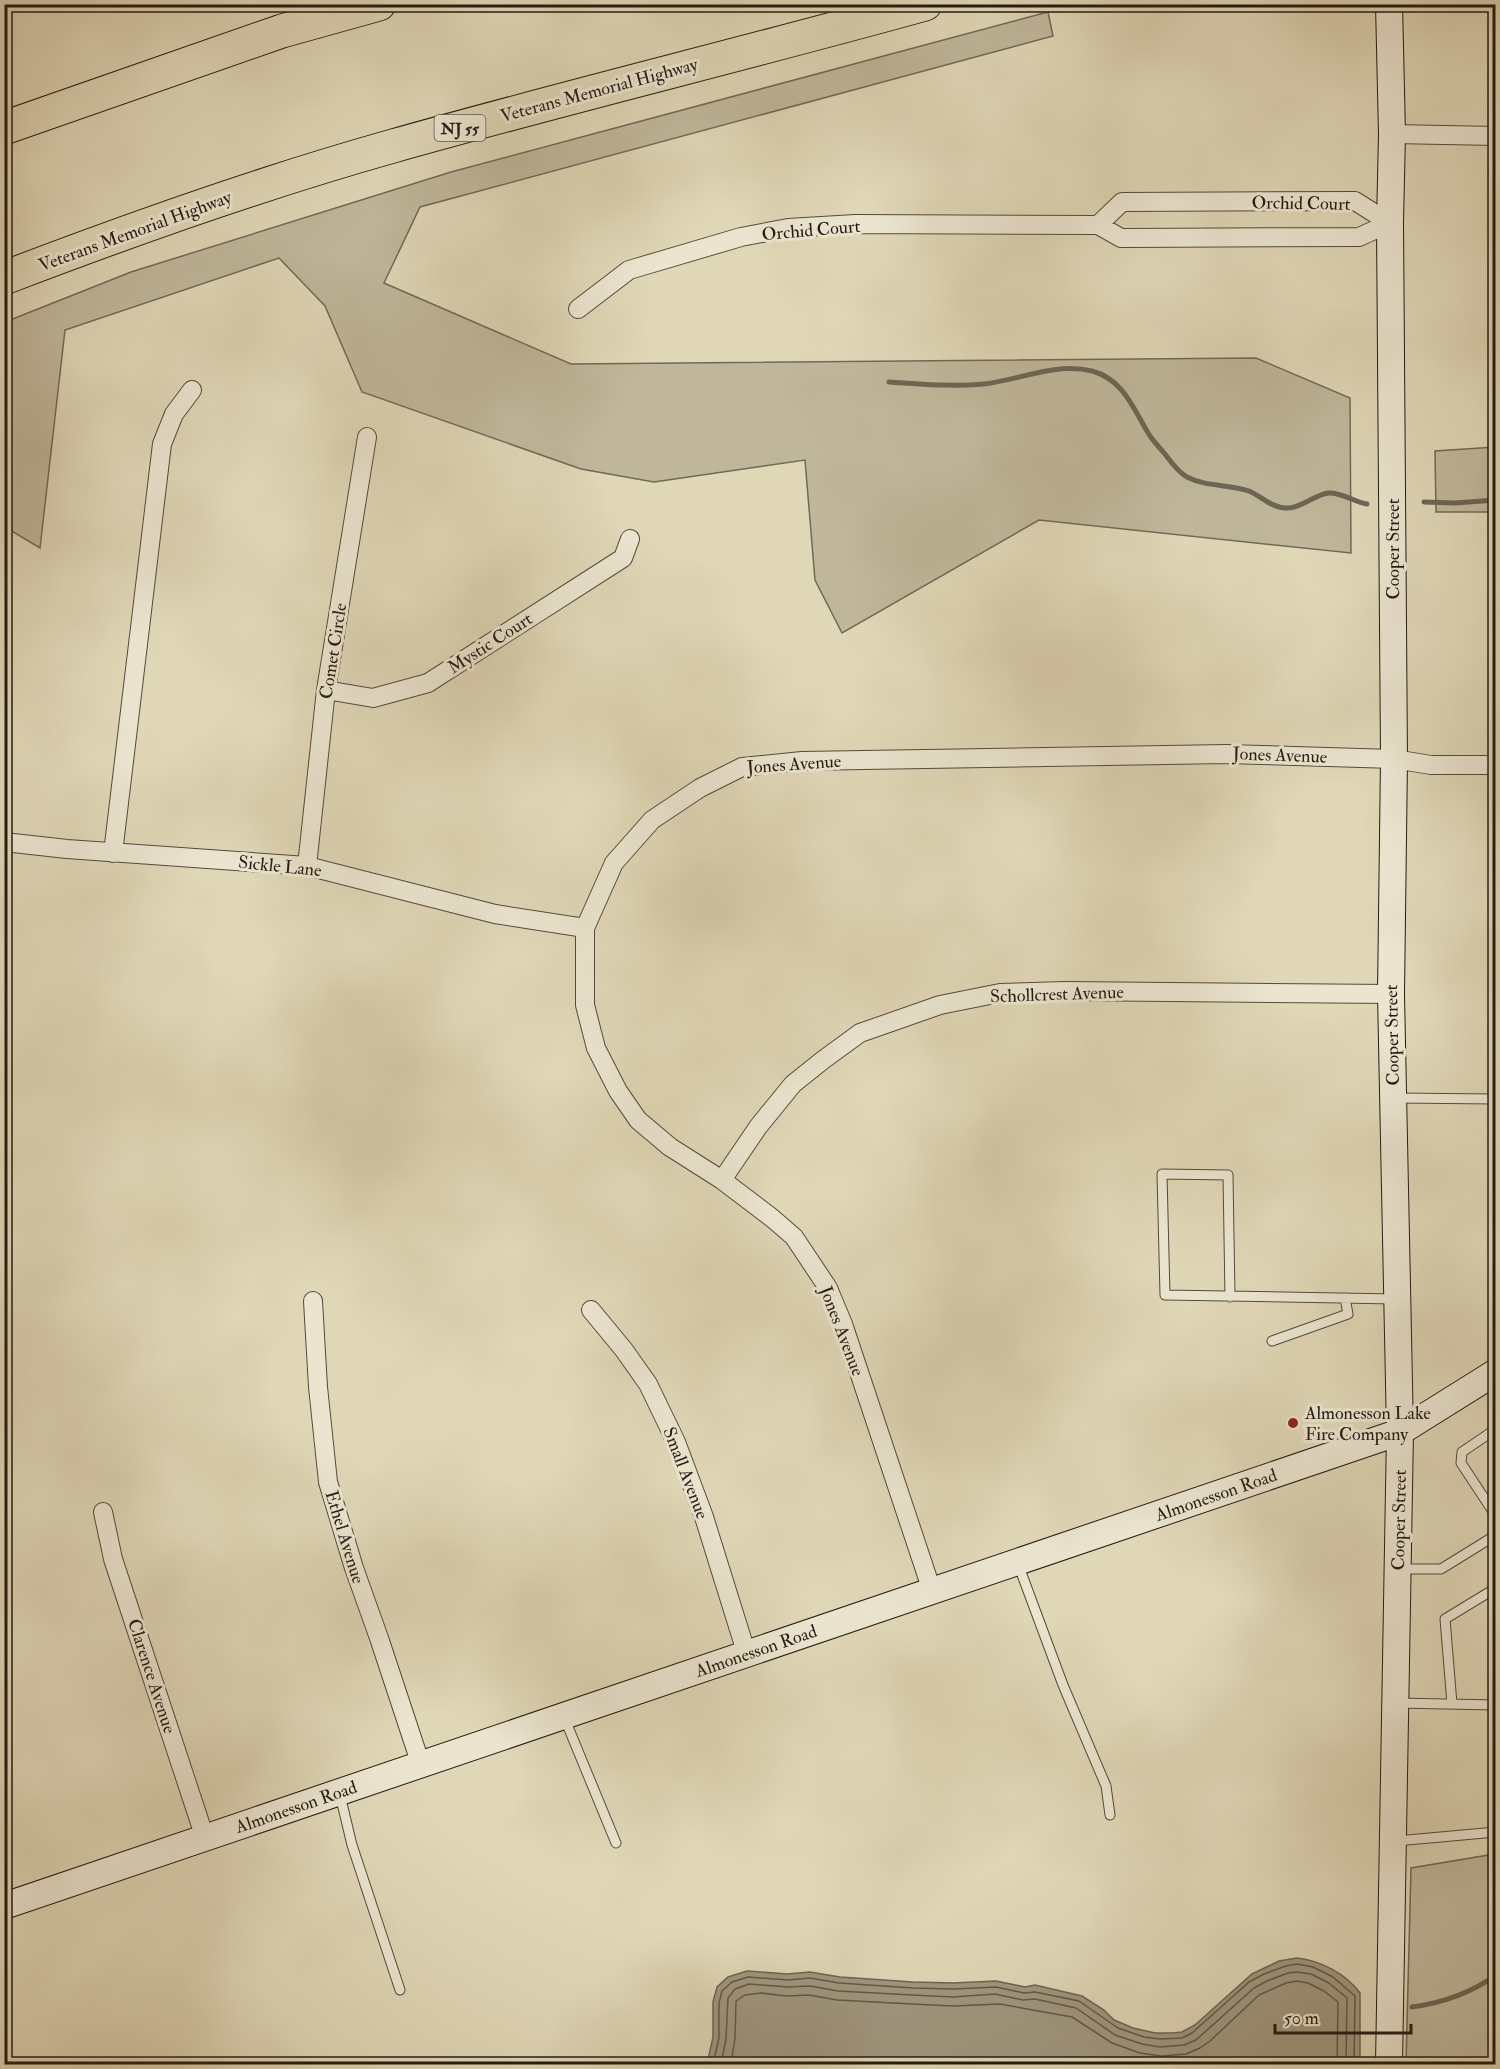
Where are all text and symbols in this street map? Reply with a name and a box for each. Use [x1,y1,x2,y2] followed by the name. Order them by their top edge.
[498,53,702,128] street label: Veterans Memorial Highway
[434,115,486,141] road number: NJ 55
[35,185,236,277] street label: Veterans Memorial Highway
[1251,191,1351,216] street label: Orchid Court
[761,215,862,246] street label: Orchid Court
[1382,498,1405,600] street label: Cooper Street
[315,601,352,701] street label: Comet Circle
[444,607,537,679] street label: Mystic Court
[1231,742,1328,769] street label: Jones Avenue
[745,750,842,779] street label: Jones Avenue
[237,851,323,882] street label: Sickle Lane
[990,981,1125,1008] street label: Schollcrest Avenue
[1380,984,1405,1086] street label: Cooper Street
[814,1282,869,1380] street label: Jones Avenue
[1304,1402,1431,1446] place label: Almonesson Lake Fire Company
[1286,1416,1300,1430] marker: Almonesson Lake Fire Company
[658,1424,714,1523] street label: Small Avenue
[1151,1464,1280,1527] street label: Almonesson Road
[1387,1469,1412,1571] street label: Cooper Street
[319,1488,370,1587] street label: Ethel Avenue
[122,1616,181,1737] street label: Clarence Avenue
[691,1620,820,1683] street label: Almonesson Road
[231,1776,360,1839] street label: Almonesson Road
[1275,1997,1412,2035] scale bar
[1284,2007,1319,2030] text: 50 m

